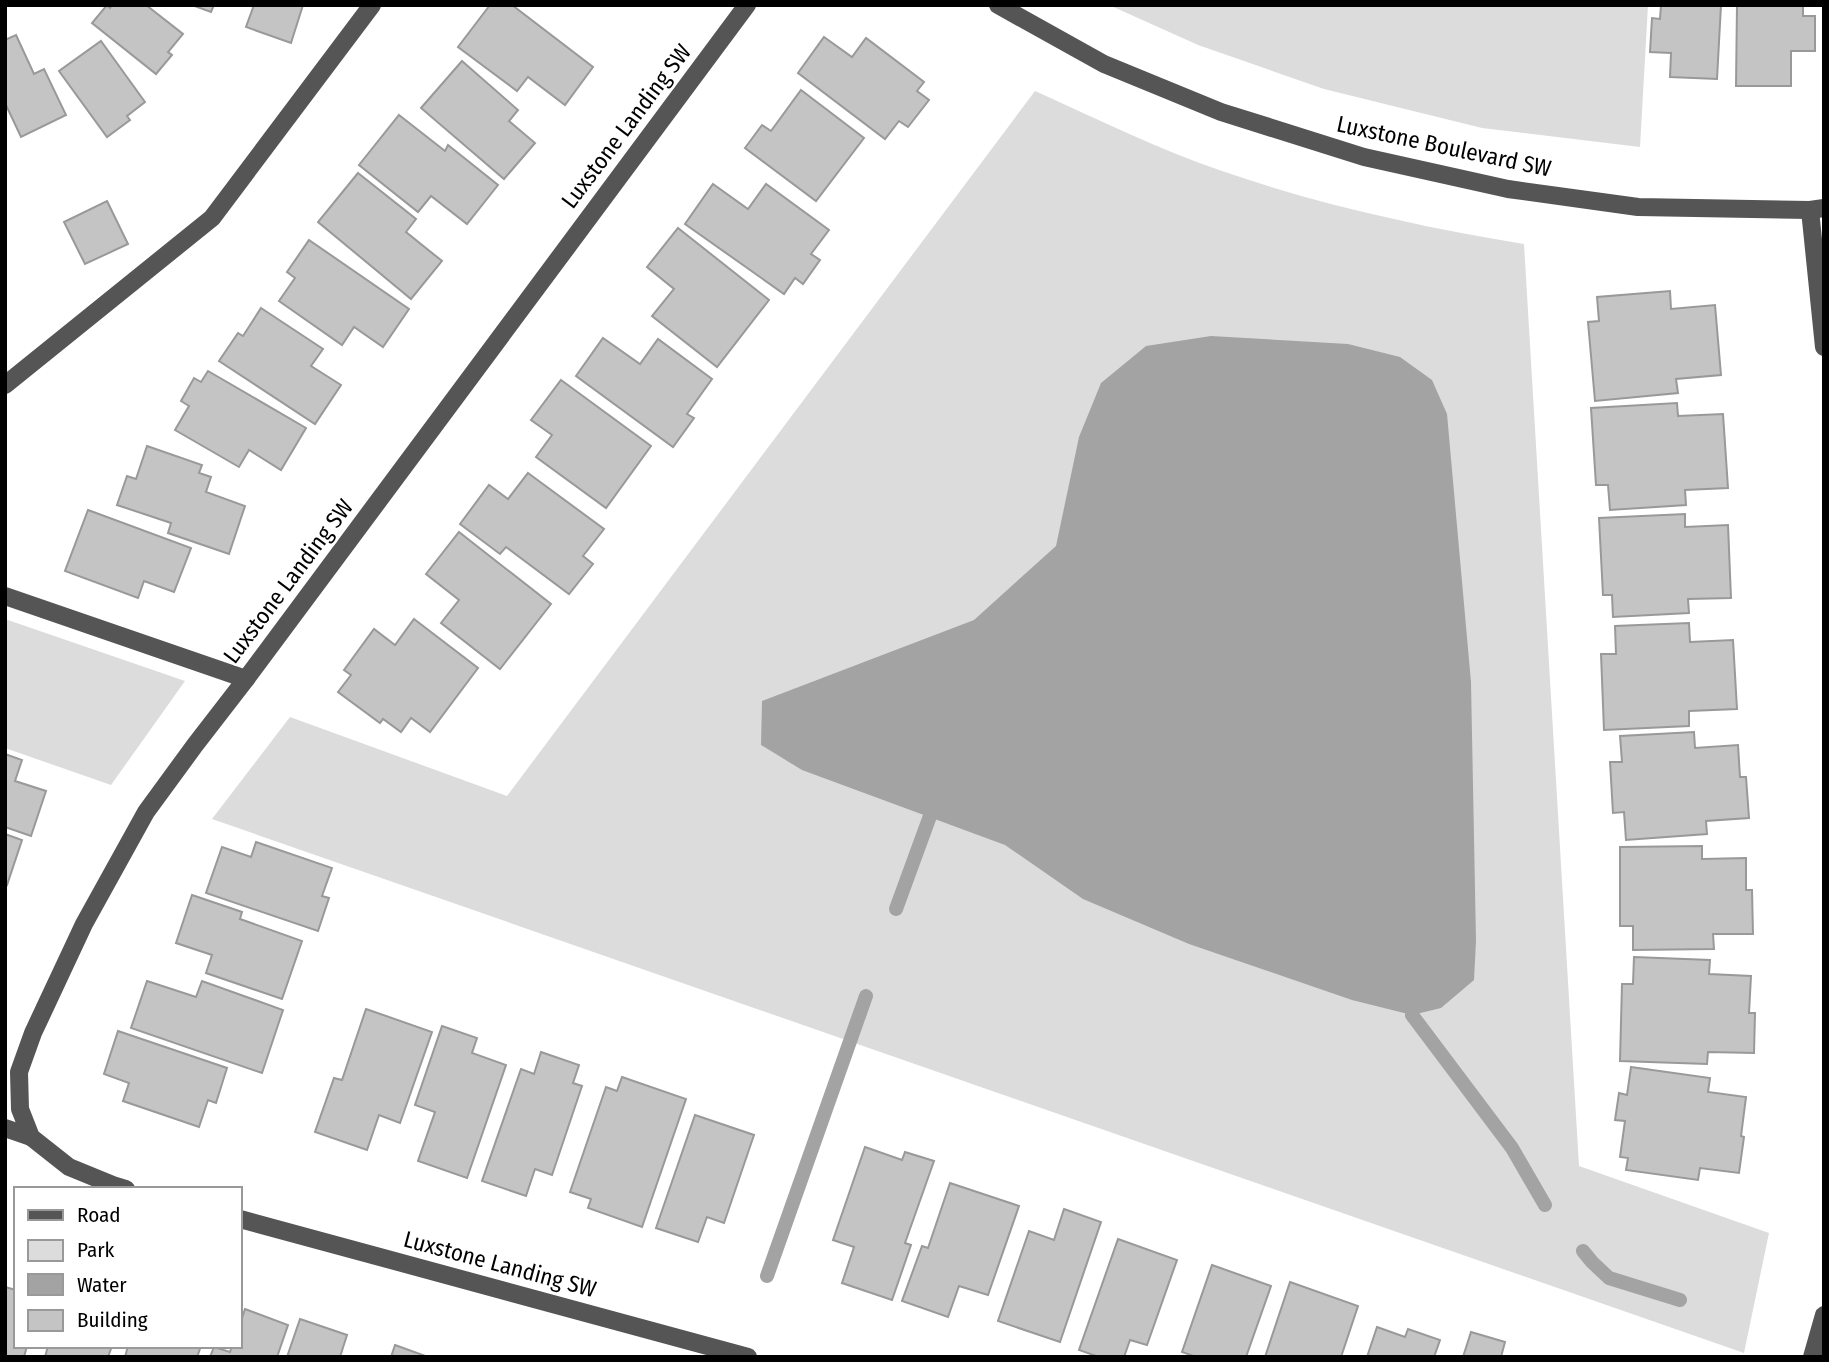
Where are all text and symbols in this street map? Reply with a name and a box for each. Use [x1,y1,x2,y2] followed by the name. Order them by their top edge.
[555,38,697,214] street label: Luxstone Landing SW
[1334,110,1554,182] street label: Luxstone Boulevard SW
[217,493,359,669] street label: Luxstone Landing SW
[14,1187,242,1348] legend
[77,1202,121,1228] text: Road
[401,1225,599,1303] street label: Luxstone Landing SW
[77,1237,115,1263] text: Park
[77,1272,127,1298] text: Water
[77,1307,148,1333] text: Building

